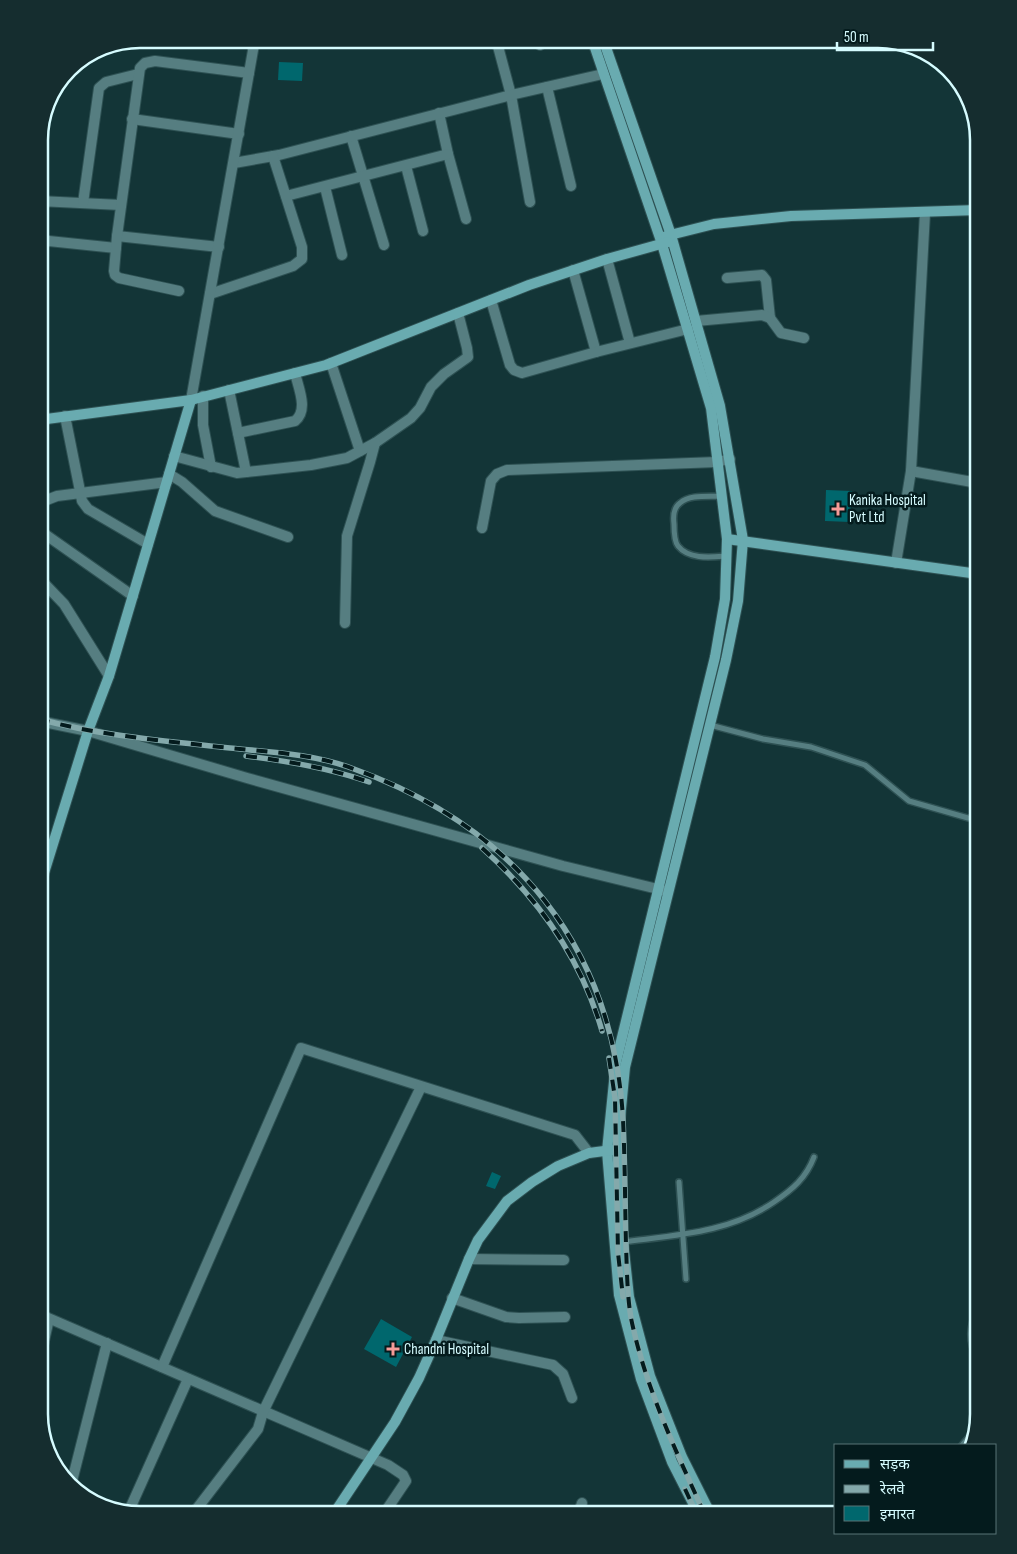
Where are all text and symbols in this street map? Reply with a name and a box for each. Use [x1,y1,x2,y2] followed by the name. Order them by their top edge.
[837,20,933,52] scale bar
[844,28,869,47] text: 50 m
[849,491,926,527] place label: Kanika Hospital Pvt Ltd
[831,502,845,516] marker: Kanika Hospital Pvt Ltd
[404,1340,489,1359] place label: Chandni Hospital
[386,1342,400,1356] marker: Chandni Hospital
[834,1444,997,1534] legend
[880,1455,910,1474] text: सड़क
[879,1480,905,1499] text: रेलवे
[880,1505,915,1524] text: इमारत

